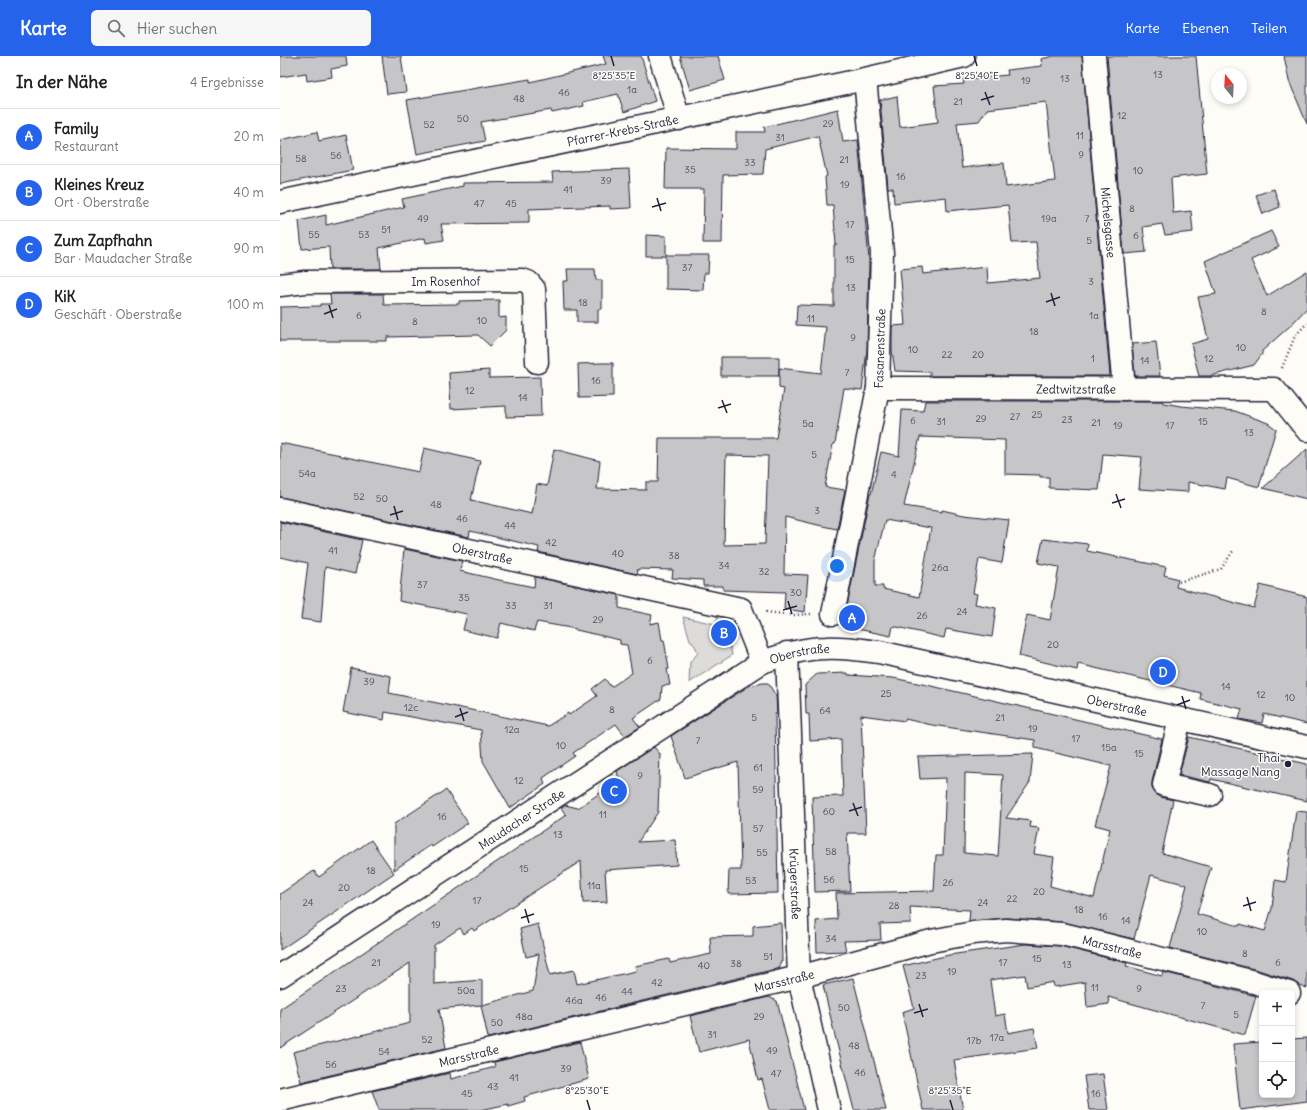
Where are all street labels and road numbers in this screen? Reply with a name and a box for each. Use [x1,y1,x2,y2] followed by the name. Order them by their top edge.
[565,111,680,149] street label: Pfarrer-Krebs-Straße
[1098,186,1120,258] street label: Michelsgasse
[411,273,482,289] street label: Im Rosenhof
[870,308,888,389] street label: Fasanenstraße
[1036,381,1116,396] street label: Zedtwitzstraße
[451,539,514,567] street label: Oberstraße
[767,640,830,667] street label: Oberstraße
[1085,691,1149,719] street label: Oberstraße
[475,785,567,852] street label: Maudacher Straße
[787,848,804,920] street label: Krügerstraße
[1081,932,1144,961] street label: Marsstraße
[753,966,816,995] street label: Marsstraße
[437,1041,500,1070] street label: Marsstraße

